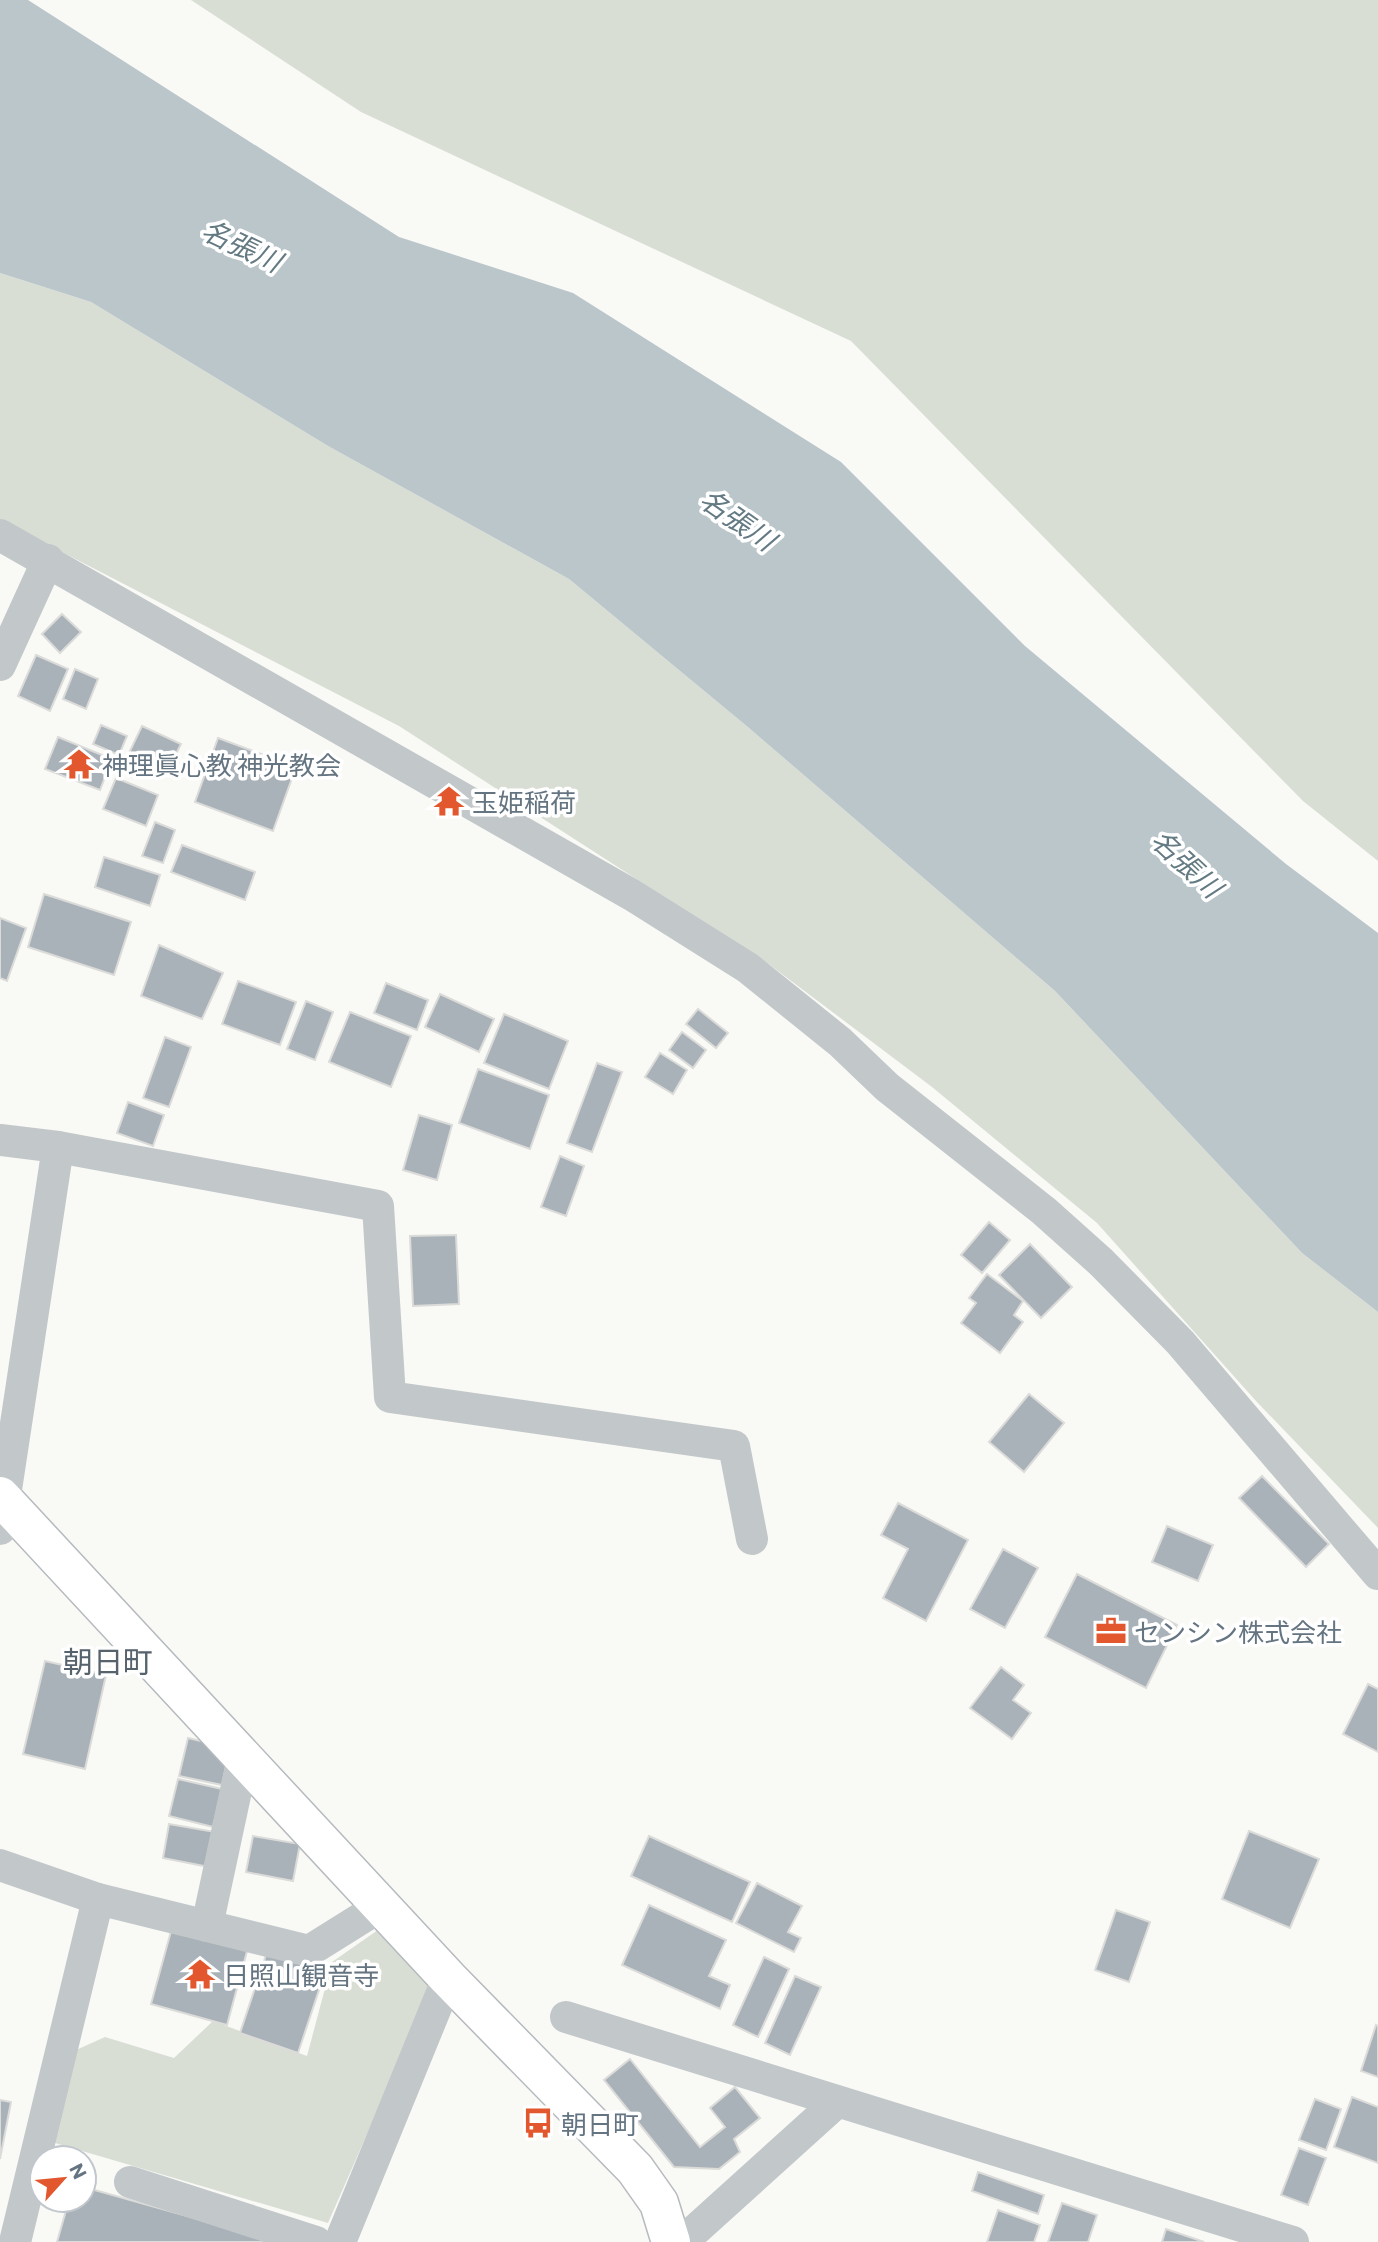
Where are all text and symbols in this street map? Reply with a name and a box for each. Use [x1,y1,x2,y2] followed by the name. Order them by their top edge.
[197,212,290,279] water label: 名張川
[694,481,785,559] water label: 名張川
[62,747,96,781] temple icon: 神理眞心教 神光教会
[102,749,341,780] place label: 神理眞心教 神光教会
[432,784,466,818] temple icon: 玉姫稲荷
[472,786,576,817] place label: 玉姫稲荷
[1145,822,1231,906] water label: 名張川
[1094,1614,1128,1648] office icon: センシン株式会社
[1134,1616,1342,1647] place label: センシン株式会社
[63,1642,153,1679] district label: 朝日町
[183,1957,217,1991] temple icon: 日照山観音寺
[223,1959,379,1990] place label: 日照山観音寺
[521,2106,555,2140] bus stop icon: 朝日町
[561,2108,639,2139] place label: 朝日町
[28,2144,98,2214] north arrow
[65,2159,92,2183] text: N

